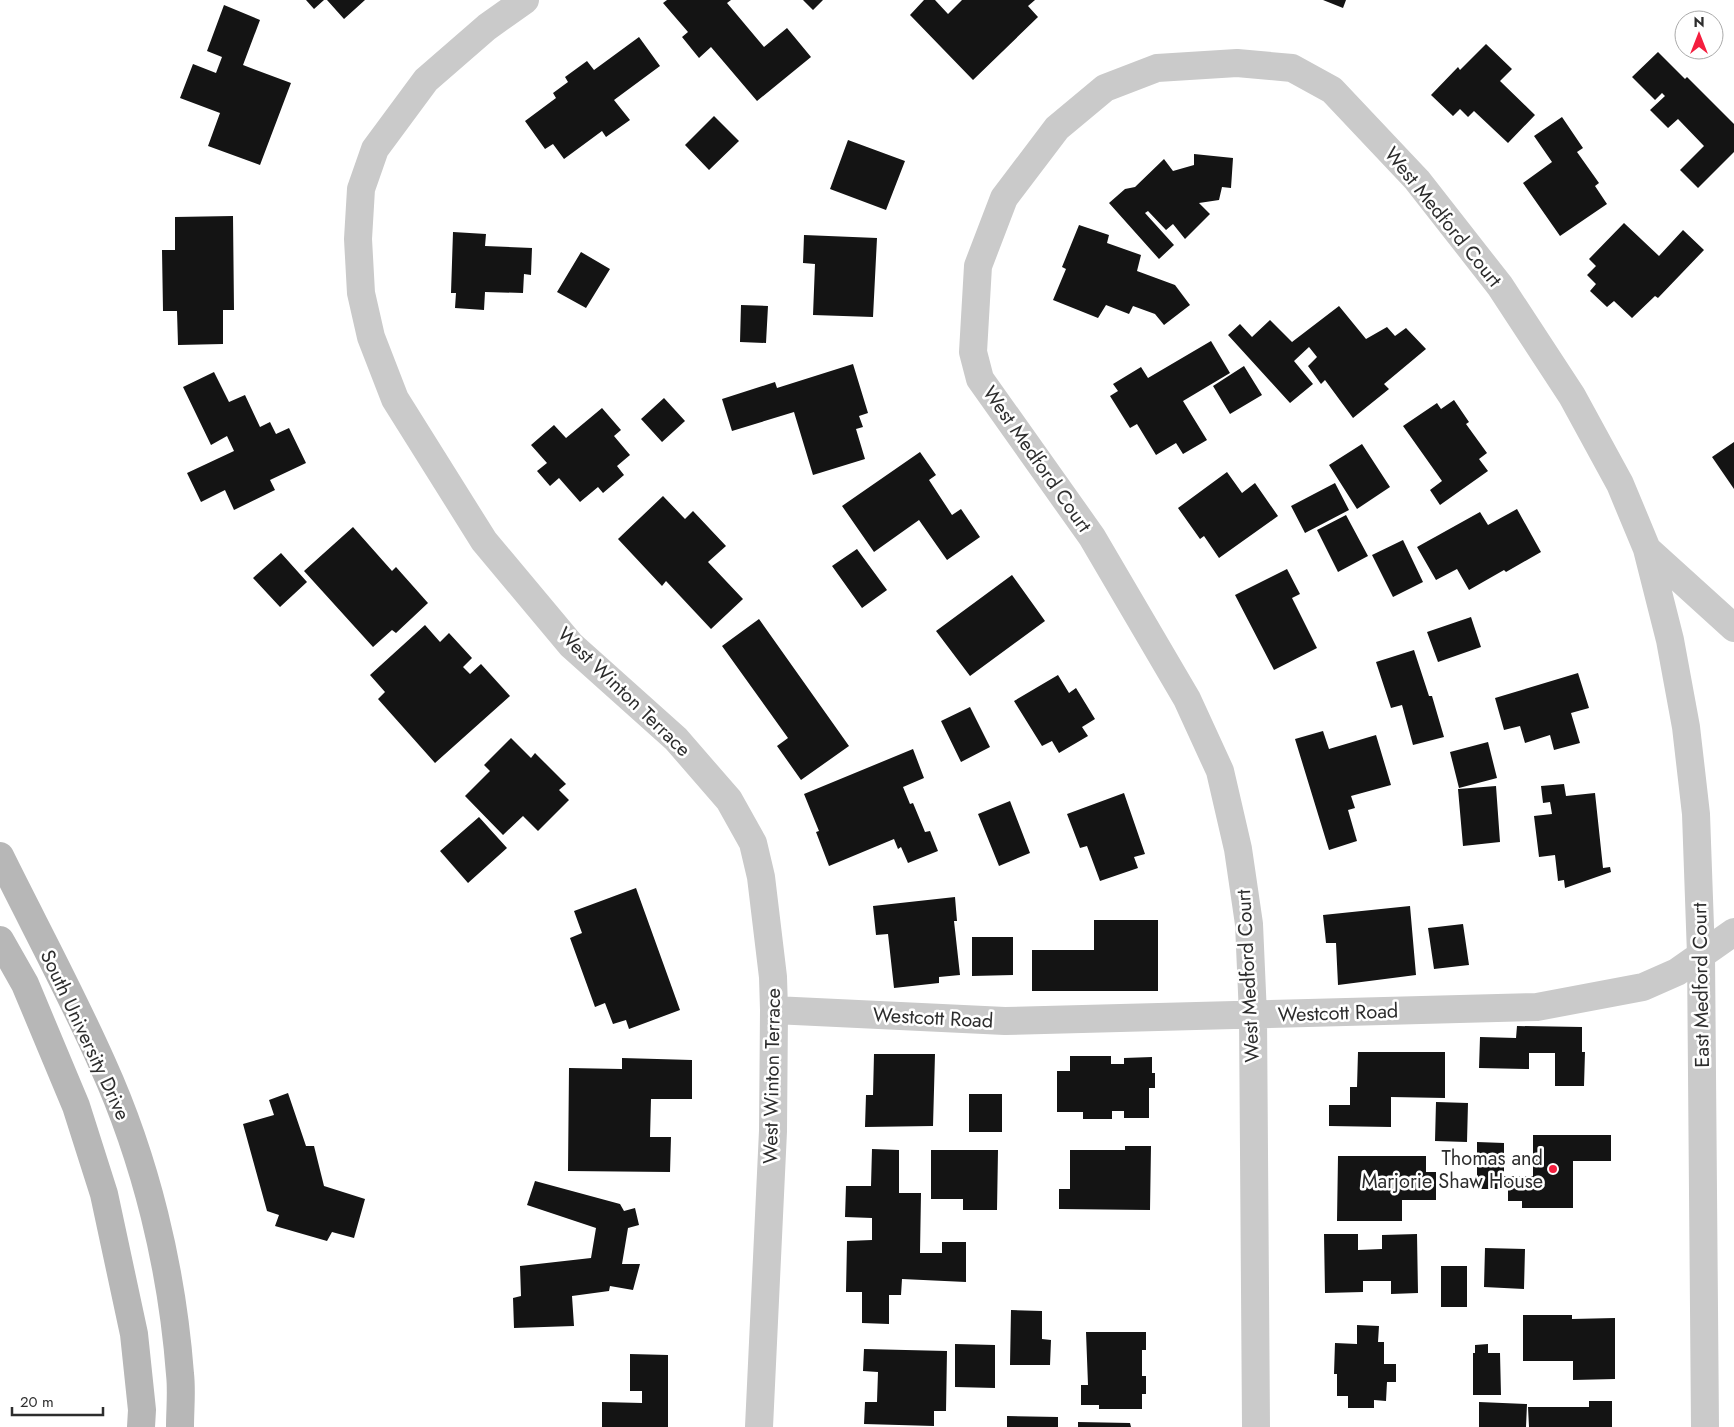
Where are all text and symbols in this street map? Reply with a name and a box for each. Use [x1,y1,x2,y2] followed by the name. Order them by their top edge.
[1674,10,1724,60] north arrow
[1693,12,1705,32] text: N
[1377,141,1509,293] street label: West Medford Court
[976,380,1099,538] street label: West Medford Court
[551,620,697,764] street label: West Winton Terrace
[1229,889,1267,1063] street label: West Medford Court
[1685,902,1717,1068] street label: East Medford Court
[33,945,137,1125] street label: South University Drive
[756,988,788,1164] street label: West Winton Terrace
[1277,996,1399,1030] street label: Westcott Road
[872,1000,994,1036] street label: Westcott Road
[1361,1144,1543,1196] place label: Thomas and Marjorie Shaw House
[1547,1163,1559,1175] marker: Thomas and Marjorie Shaw House
[12,1384,104,1416] scale bar
[20,1391,54,1413] text: 20 m

